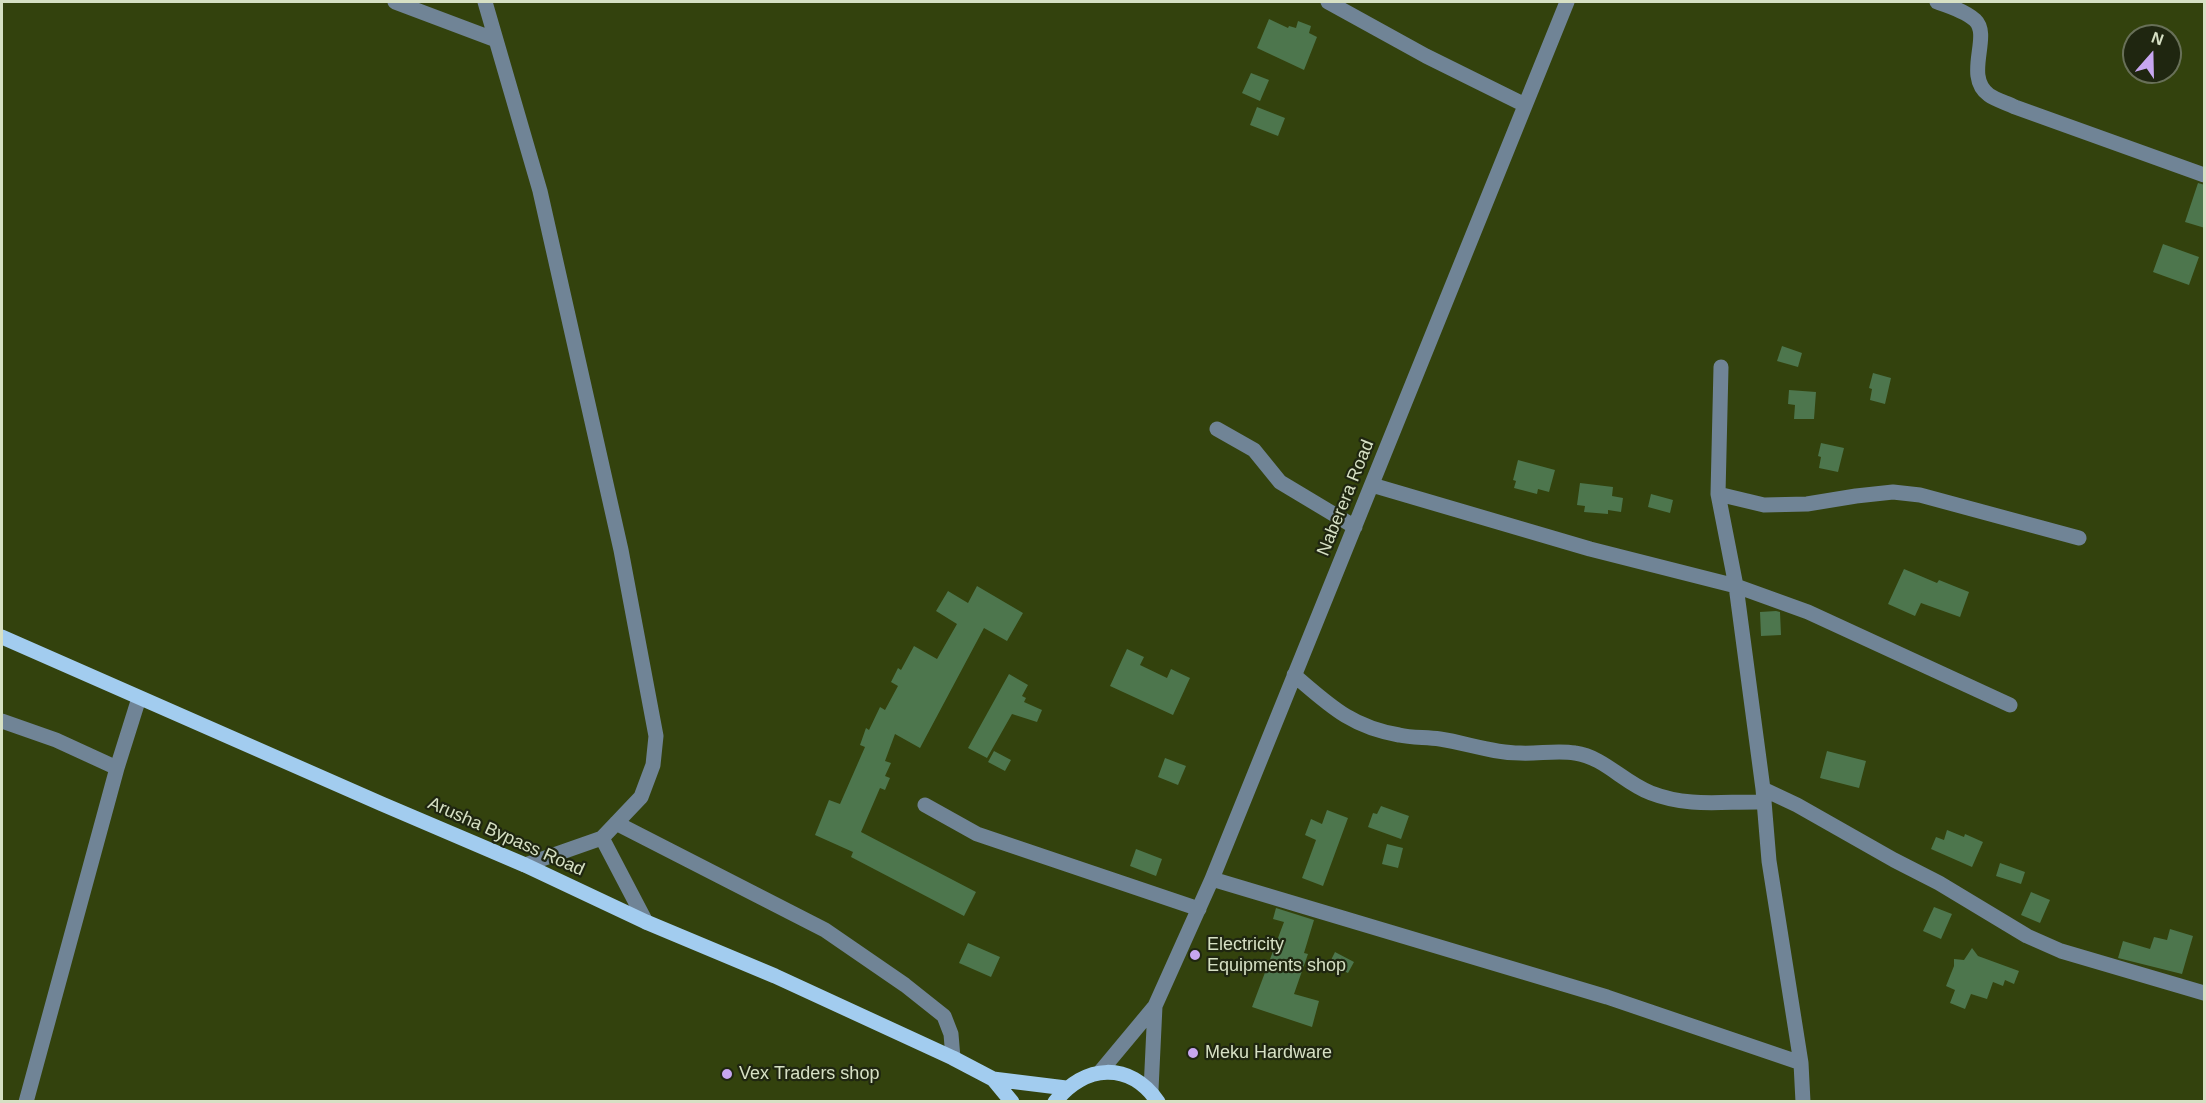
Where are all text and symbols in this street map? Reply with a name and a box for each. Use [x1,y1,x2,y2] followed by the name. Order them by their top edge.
[2122,24,2182,84] north arrow
[2149,29,2166,48] text: N
[1313,437,1379,559] street label: Naberera Road
[424,793,588,881] street label: Arusha Bypass Road
[1207,934,1346,976] place label: Electricity Equipments shop
[1188,948,1202,962] marker: Electricity Equipments shop
[1205,1042,1332,1064] place label: Meku Hardware
[1186,1046,1200,1060] marker: Meku Hardware
[739,1063,879,1085] place label: Vex Traders shop
[720,1067,734,1081] marker: Vex Traders shop

